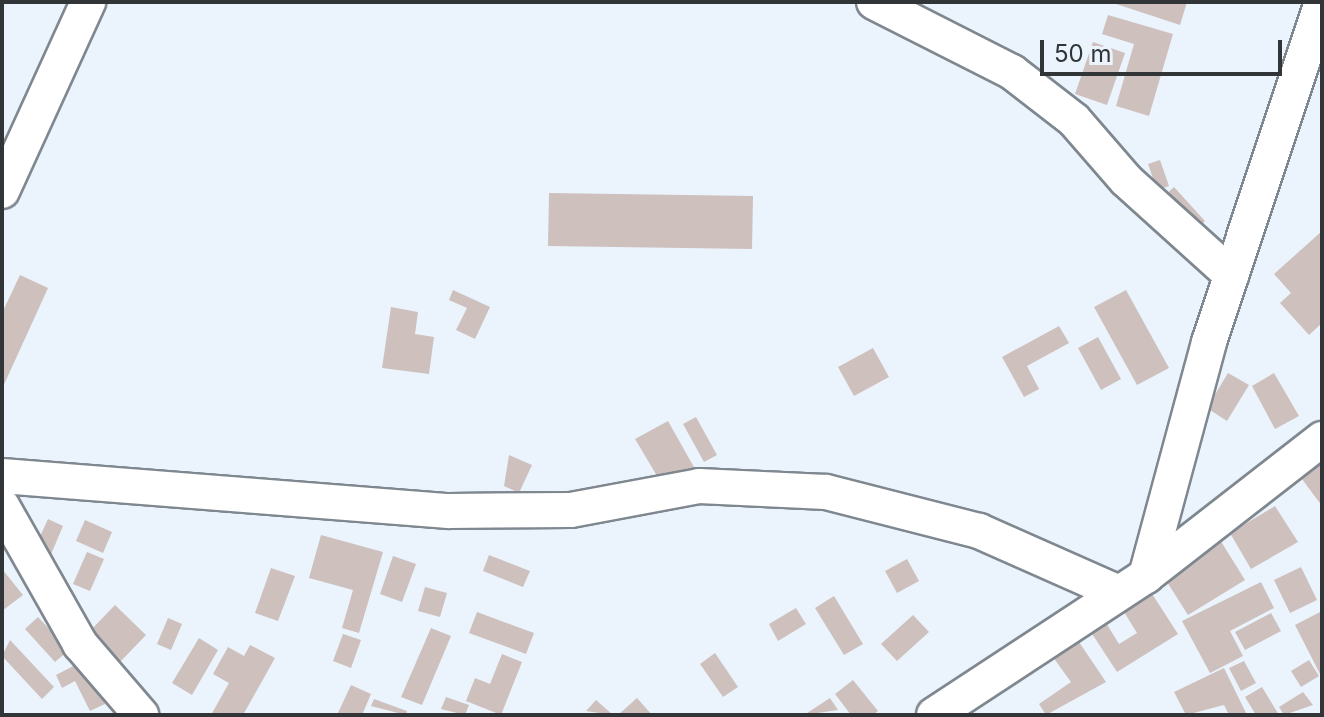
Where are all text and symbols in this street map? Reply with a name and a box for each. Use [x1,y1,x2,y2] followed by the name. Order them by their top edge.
[1044,24,1286,74] scale bar
[1054,39,1112,68] text: 50 m

